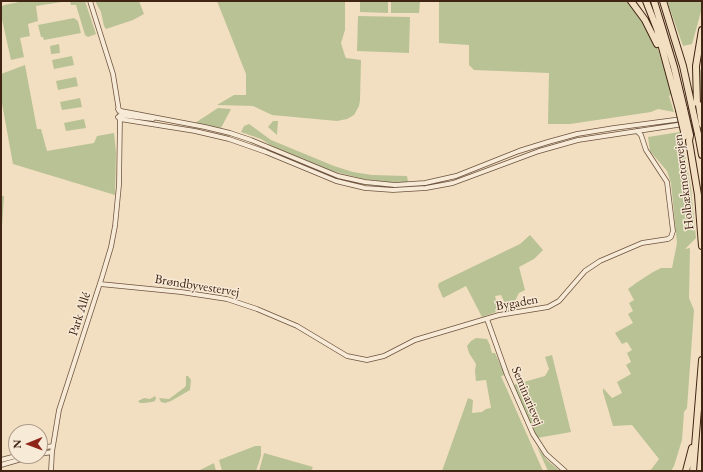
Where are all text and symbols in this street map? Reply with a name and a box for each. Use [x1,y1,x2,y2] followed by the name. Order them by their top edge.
[670,133,698,231] street label: Holbækmotorvejen
[154,272,240,300] street label: Brøndbyvestervej
[66,290,94,338] street label: Park Allé
[495,292,539,314] street label: Bygaden
[508,364,546,428] street label: Seminarievej
[8,424,48,464] north arrow
[10,440,24,449] text: N

